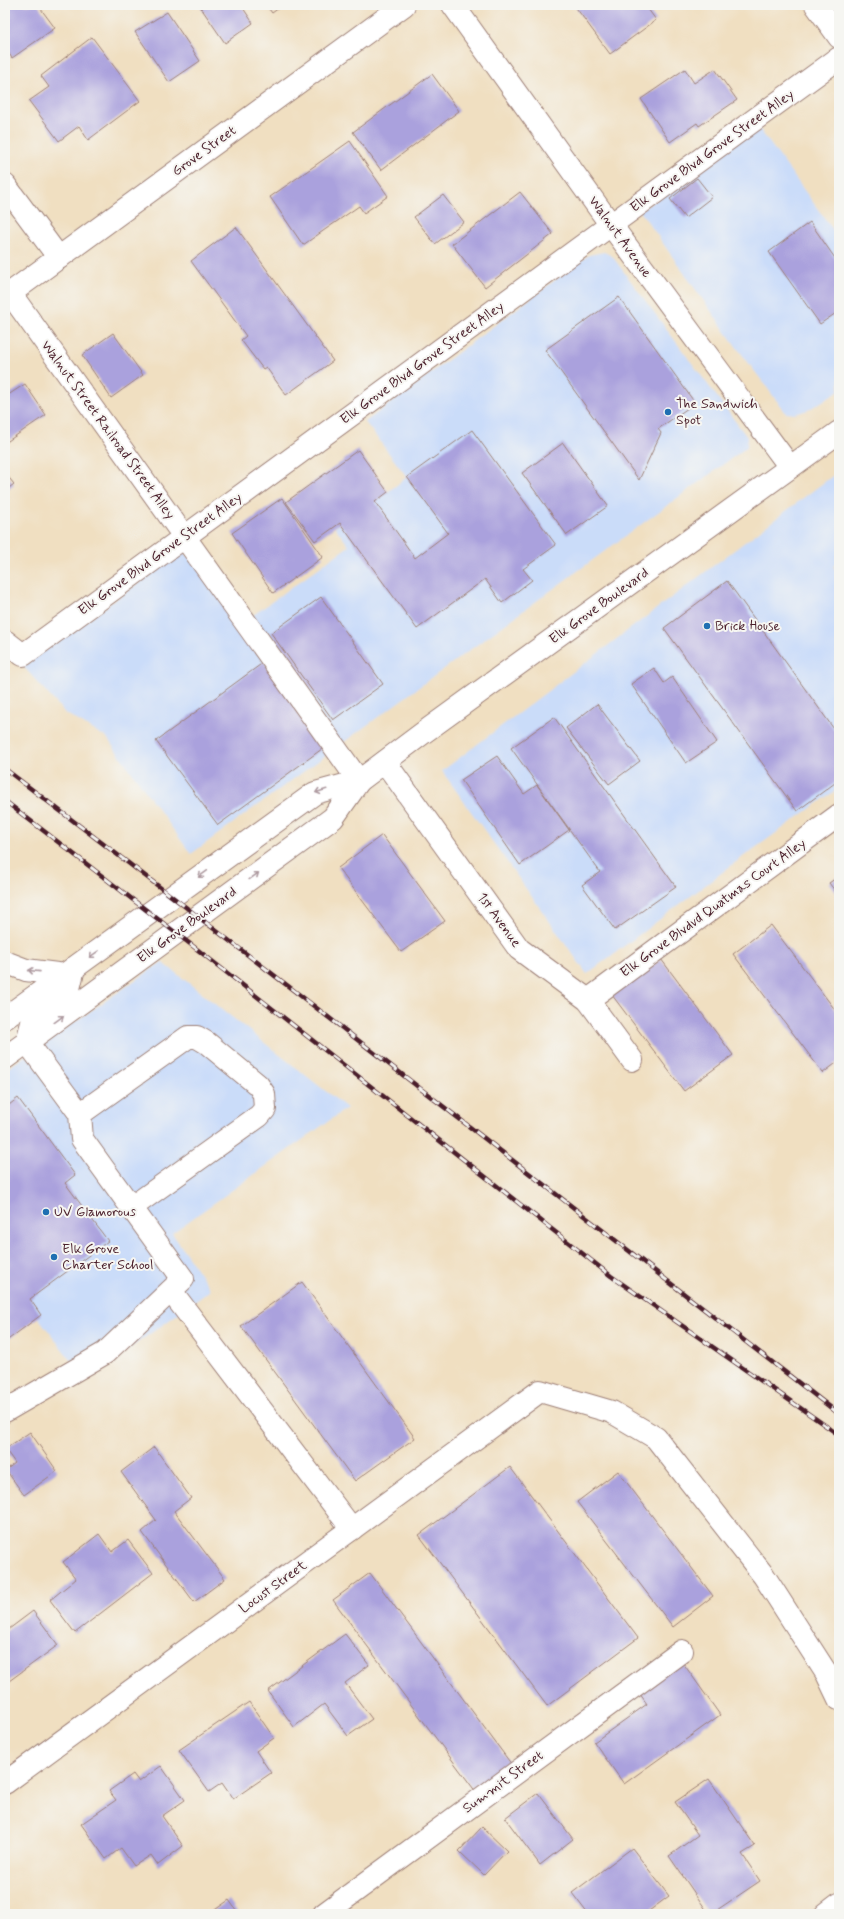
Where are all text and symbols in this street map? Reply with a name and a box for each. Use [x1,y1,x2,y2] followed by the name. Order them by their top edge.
[627,85,797,217] street label: Elk Grove Blvd Grove Street Alley
[168,122,240,180] street label: Grove Street
[584,193,656,282] street label: Walnut Avenue
[337,297,507,429] street label: Elk Grove Blvd Grove Street Alley
[37,337,179,523] street label: Walnut Street Railroad Street Alley
[676,395,758,429] place label: The Sandwich Spot
[663,407,673,417] marker: The Sandwich Spot
[75,488,245,620] street label: Elk Grove Blvd Grove Street Alley
[546,564,652,648] street label: Elk Grove Boulevard
[715,617,781,635] place label: Brick House
[702,621,712,631] marker: Brick House
[315,788,328,795] one-way arrow
[616,834,810,982] street label: Elk Grove Blvdvd Quatmas Court Alley
[198,870,209,878] one-way arrow
[248,872,259,880] one-way arrow
[134,883,240,967] street label: Elk Grove Boulevard
[473,889,525,951] street label: 1st Avenue
[88,949,99,958] one-way arrow
[28,968,41,975] one-way arrow
[53,1015,64,1023] one-way arrow
[54,1203,136,1221] place label: UV Glamorous
[41,1207,51,1217] marker: UV Glamorous
[62,1240,153,1274] place label: Elk Grove Charter School
[49,1252,59,1262] marker: Elk Grove Charter School
[236,1556,311,1618] street label: Locust Street
[459,1747,547,1817] street label: Summit Street

